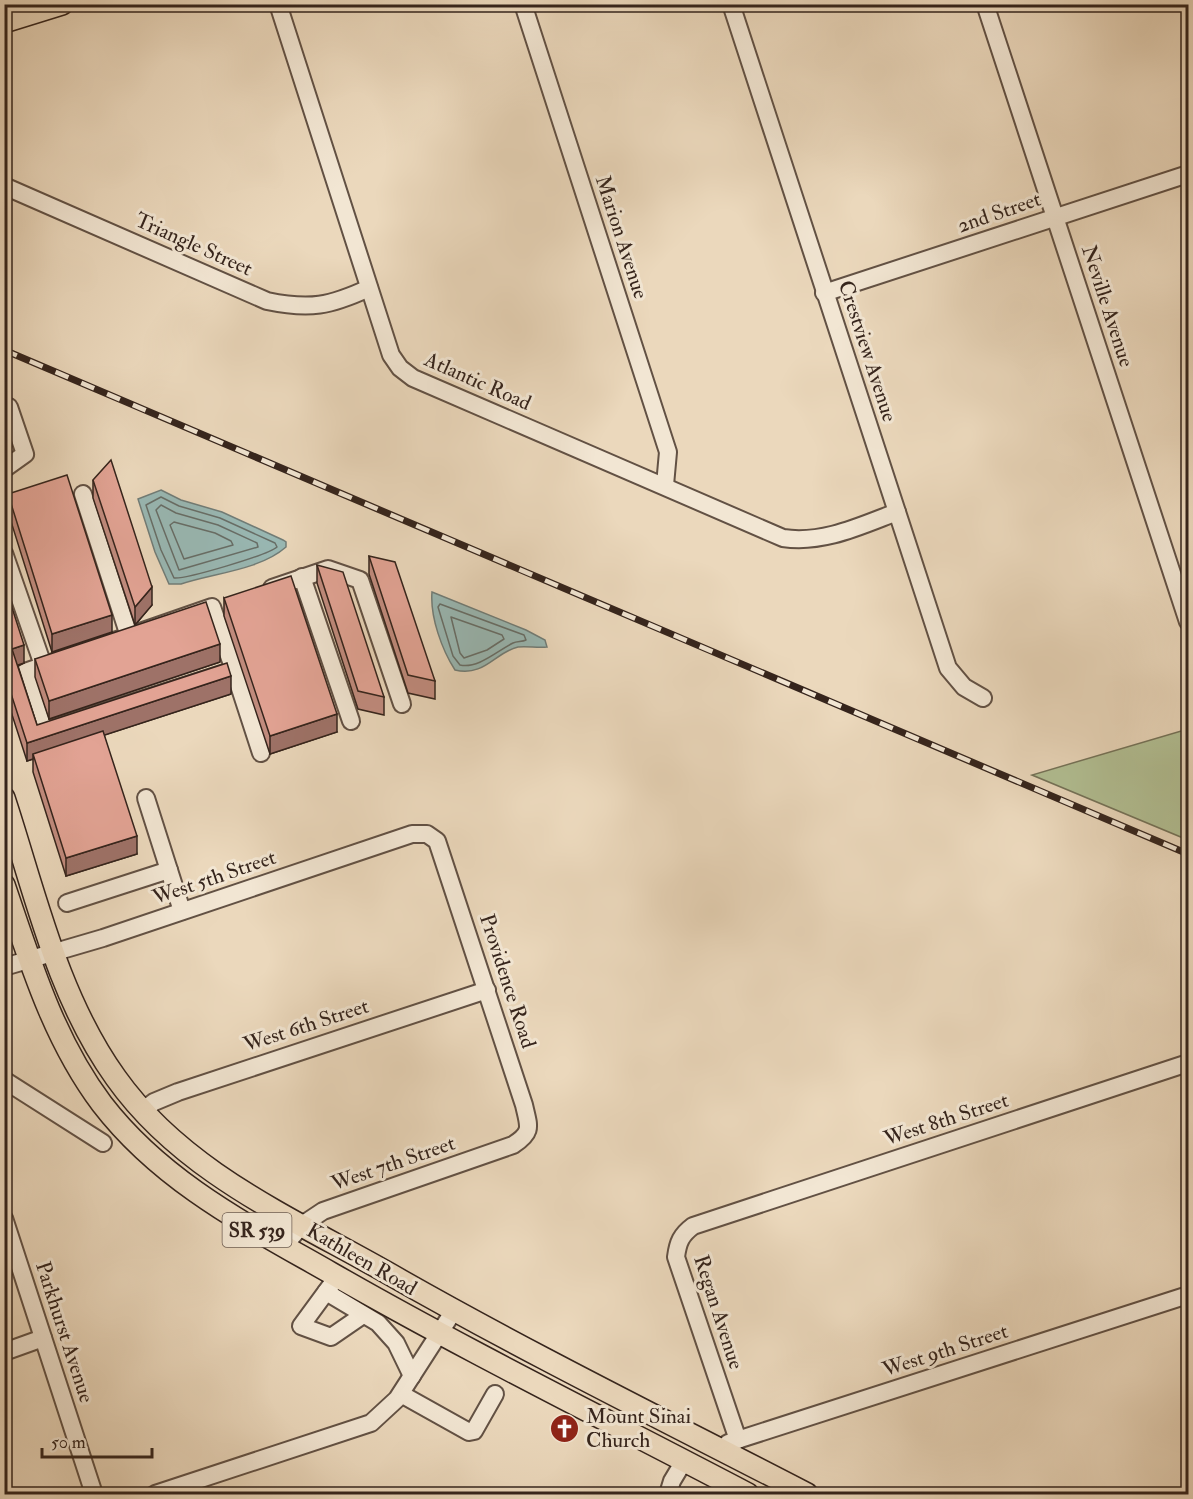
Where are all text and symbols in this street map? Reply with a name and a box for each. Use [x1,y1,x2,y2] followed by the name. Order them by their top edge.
[589,172,654,303] street label: Marion Avenue
[954,186,1045,239] street label: 2nd Street
[131,207,257,282] street label: Triangle Street
[1075,242,1140,371] street label: Neville Avenue
[832,277,903,426] street label: Crestview Avenue
[419,346,536,417] street label: Atlantic Road
[148,844,280,912] street label: West 5th Street
[473,911,542,1052] street label: Providence Road
[239,992,372,1059] street label: West 6th Street
[879,1087,1012,1153] street label: West 8th Street
[327,1130,459,1198] street label: West 7th Street
[222,1213,292,1247] road number: SR 539
[302,1217,422,1302] street label: Kathleen Road
[687,1252,750,1373] street label: Regan Avenue
[29,1258,100,1406] street label: Parkhurst Avenue
[878,1317,1011,1384] street label: West 9th Street
[586,1403,691,1454] place label: Mount Sinai Church
[549,1412,581,1444] church icon: Mount Sinai Church
[42,1421,152,1459] scale bar
[51,1431,86,1454] text: 50 m

